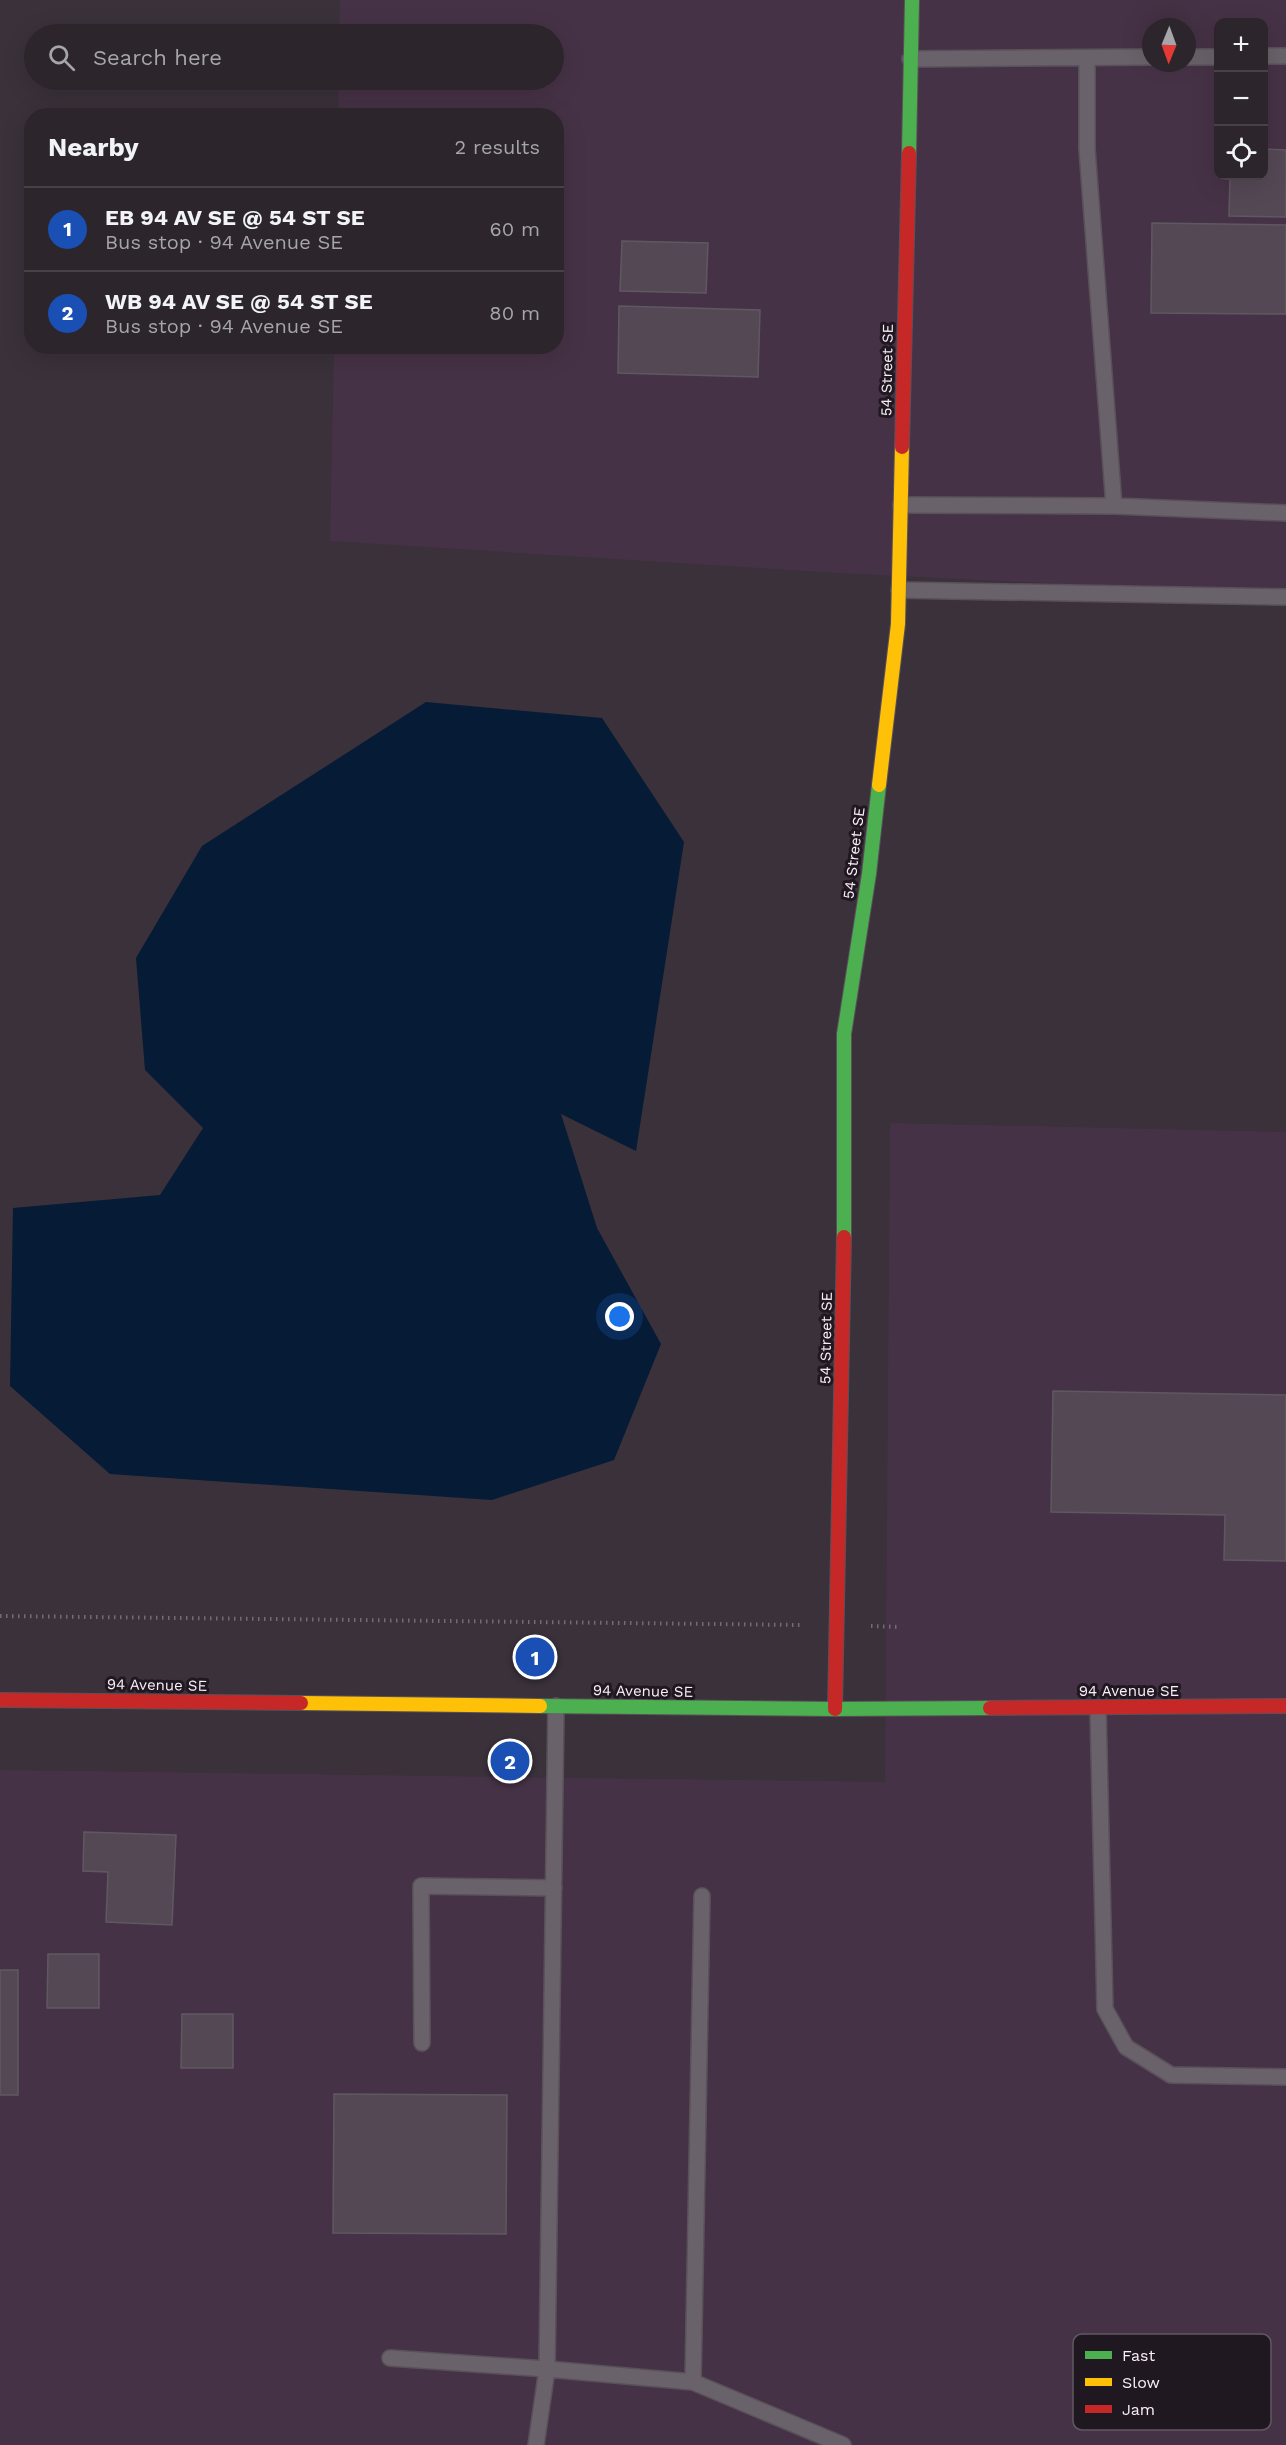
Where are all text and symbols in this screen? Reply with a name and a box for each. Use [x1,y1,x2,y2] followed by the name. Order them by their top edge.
[1142,18,1196,72] north arrow
[1214,18,1268,180] map controls
[1214,18,1268,72] button: +
[24,24,564,90] search box
[45,41,78,74] icon: search
[93,45,222,70] text: Search here
[1214,72,1268,126] button: −
[1214,126,1268,180] button: locate
[48,132,139,162] text: Nearby
[455,135,540,159] text: 2 results
[105,205,365,230] text: EB 94 AV SE @ 54 ST SE
[63,217,72,241] text: 1
[490,217,540,241] text: 60 m
[105,230,343,254] text: Bus stop · 94 Avenue SE
[105,289,373,314] text: WB 94 AV SE @ 54 ST SE
[62,301,73,325] text: 2
[489,301,540,325] text: 80 m
[105,314,343,338] text: Bus stop · 94 Avenue SE
[877,324,897,416] street label: 54 Street SE
[839,806,869,900] street label: 54 Street SE
[816,1292,836,1384] street label: 54 Street SE
[605,1302,634,1331] your location
[516,1634,554,1680] pin: 1
[107,1675,207,1695] street label: 94 Avenue SE
[593,1681,693,1701] street label: 94 Avenue SE
[1079,1682,1179,1700] street label: 94 Avenue SE
[490,1738,530,1784] pin: 2
[1073,2334,1271,2430] legend
[1122,2346,1155,2365] text: Fast
[1122,2373,1160,2392] text: Slow
[1122,2400,1155,2419] text: Jam

